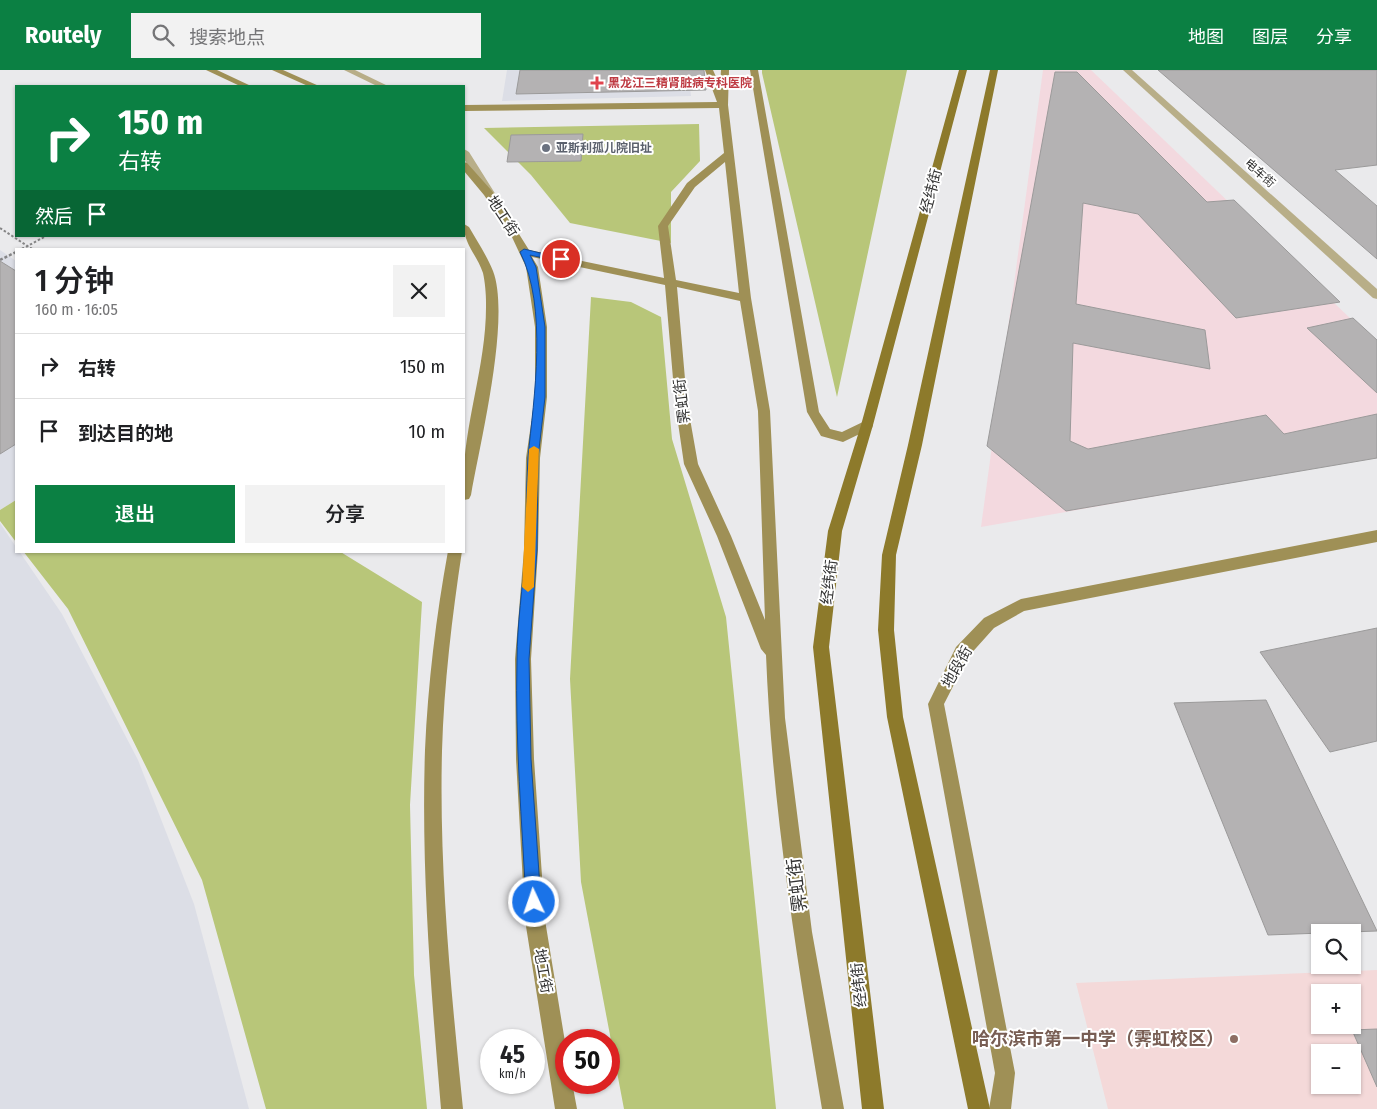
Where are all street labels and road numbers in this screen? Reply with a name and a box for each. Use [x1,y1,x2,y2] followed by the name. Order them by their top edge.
[1242,156,1278,190] street label: 电车街
[916,167,946,215] street label: 经纬街
[483,192,523,240] street label: 地工街
[670,378,694,424] street label: 霁虹街
[817,559,841,605] street label: 经纬街
[938,643,976,691] street label: 地段街
[783,857,811,913] street label: 霁虹街
[530,947,556,995] street label: 地工街
[848,962,870,1008] street label: 经纬街

